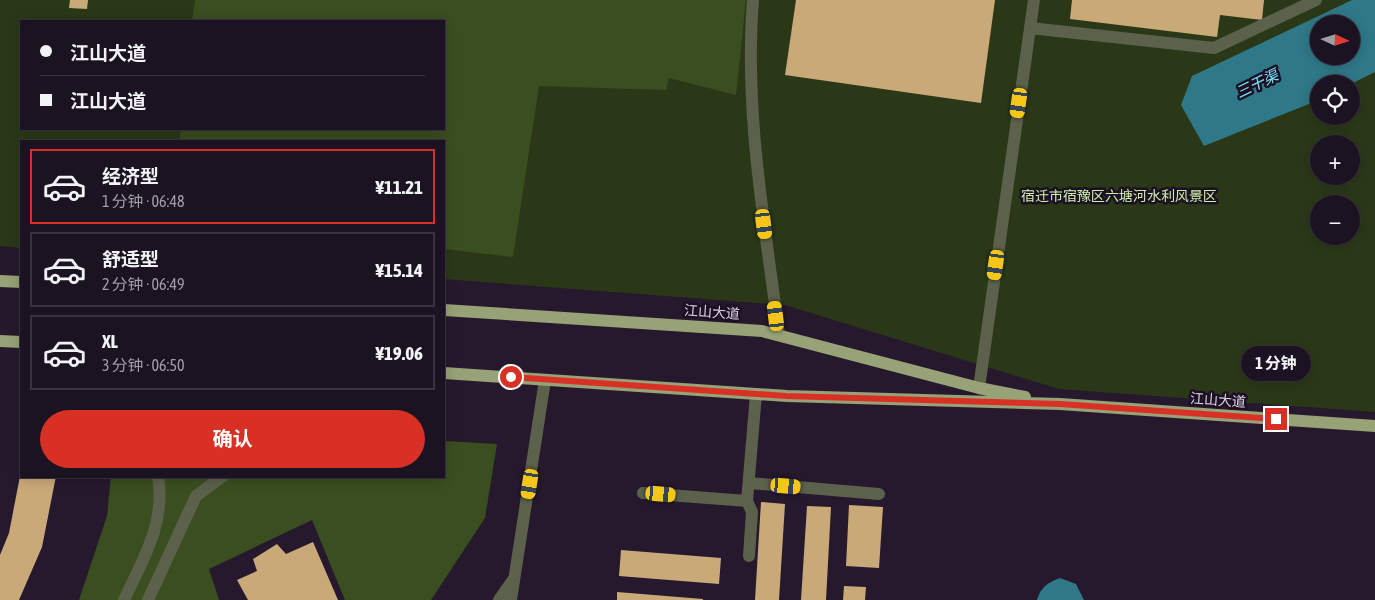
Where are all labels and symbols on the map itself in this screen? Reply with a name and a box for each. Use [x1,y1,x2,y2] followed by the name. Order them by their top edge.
[1310,15,1360,65] north arrow
[1233,65,1283,101] water label: 三干渠
[1009,87,1028,119] car
[1021,188,1217,204] park label: 宿迁市宿豫区六塘河水利风景区
[754,208,773,240] car
[986,249,1005,281] car
[766,300,785,332] car
[684,302,740,322] street label: 江山大道
[1241,346,1311,382] callout: 1 分钟
[500,366,522,388] route start
[1190,390,1246,410] street label: 江山大道
[1265,408,1287,430] route end
[520,468,539,500] car
[770,477,801,495] car
[645,485,676,503] car

